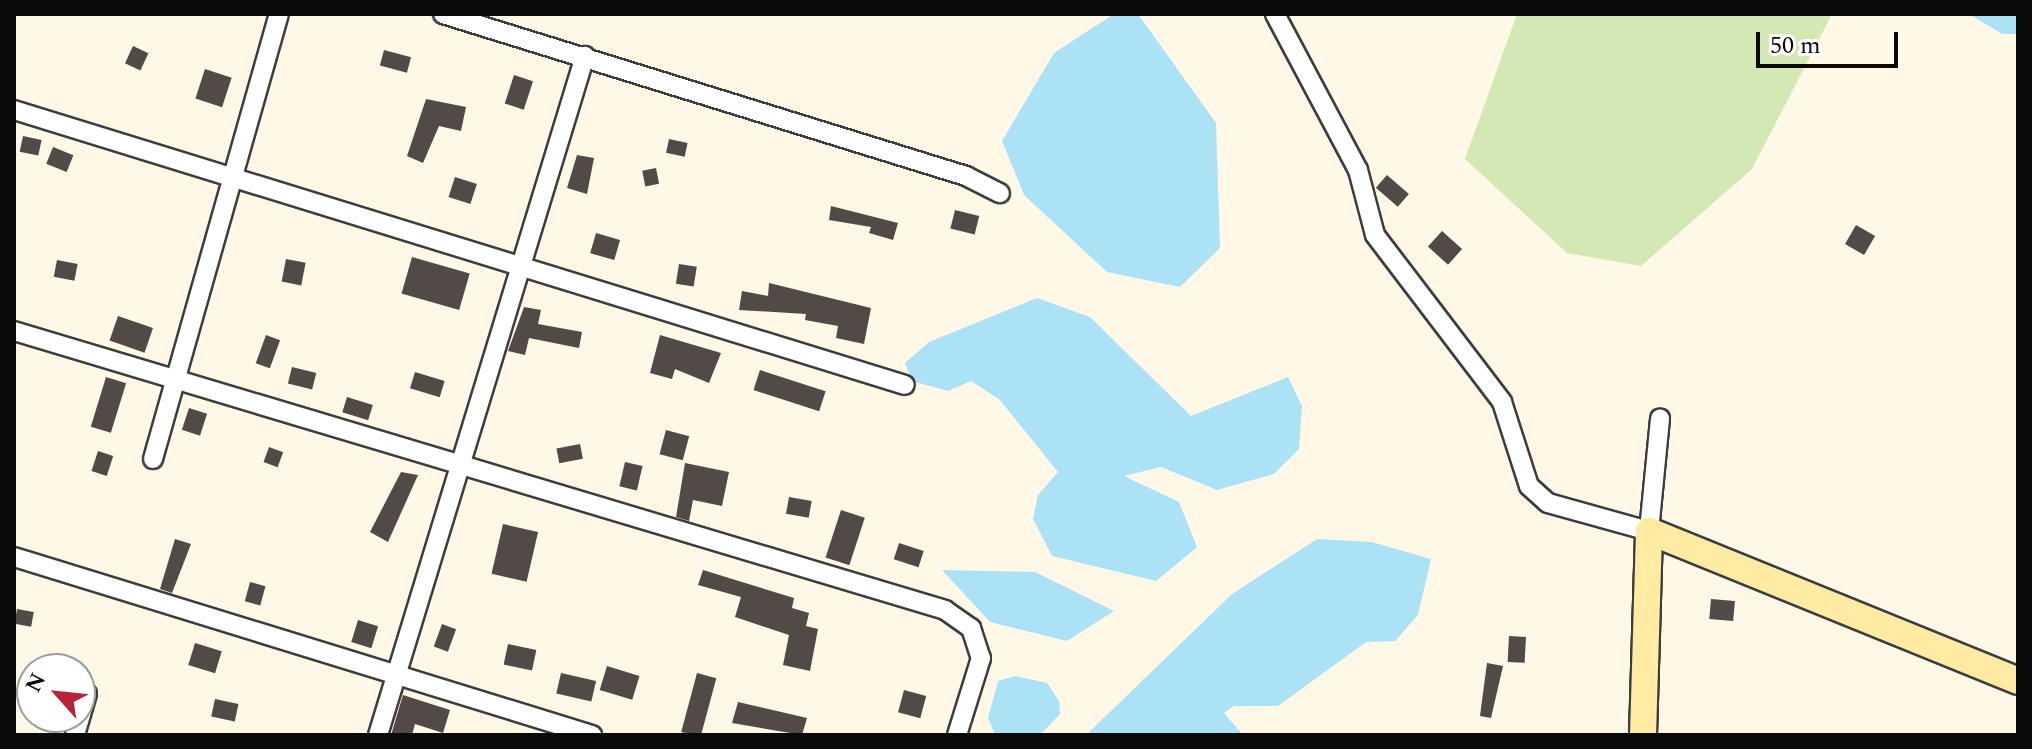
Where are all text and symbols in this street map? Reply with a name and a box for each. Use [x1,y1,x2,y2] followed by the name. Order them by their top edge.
[1760,16,1902,66] scale bar
[1770,28,1821,64] text: 50 m
[16,653,96,733] north arrow
[17,667,55,698] text: N

